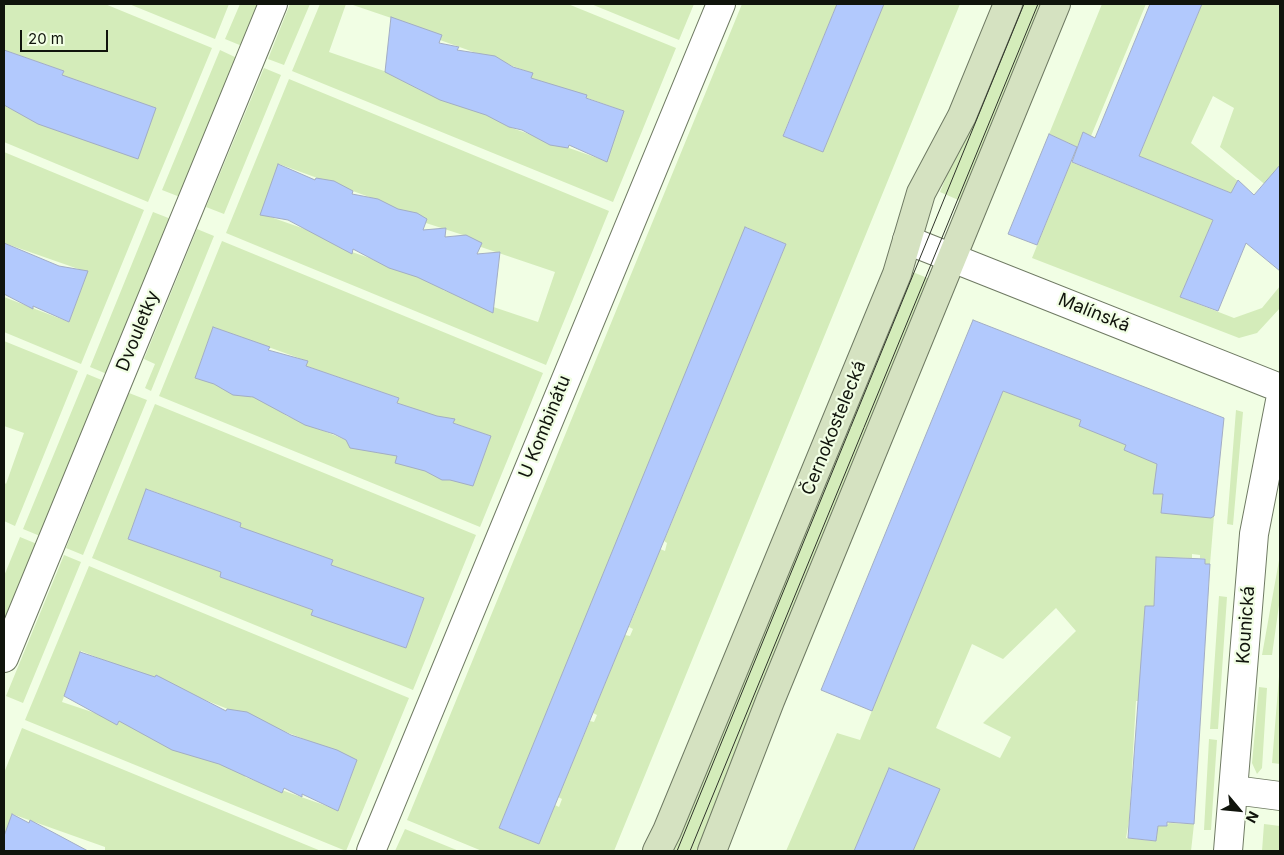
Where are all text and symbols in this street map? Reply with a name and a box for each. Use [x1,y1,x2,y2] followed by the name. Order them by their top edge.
[22,20,110,52] scale bar
[28,29,64,48] text: 20 m
[112,288,164,374] street label: Dvouletky
[1055,289,1133,337] street label: Malínská
[797,358,871,498] street label: Černokostelecká
[515,372,575,482] street label: U Kombinátu
[1233,585,1259,665] street label: Kounická
[1214,785,1264,835] north arrow
[1243,809,1263,826] text: N

